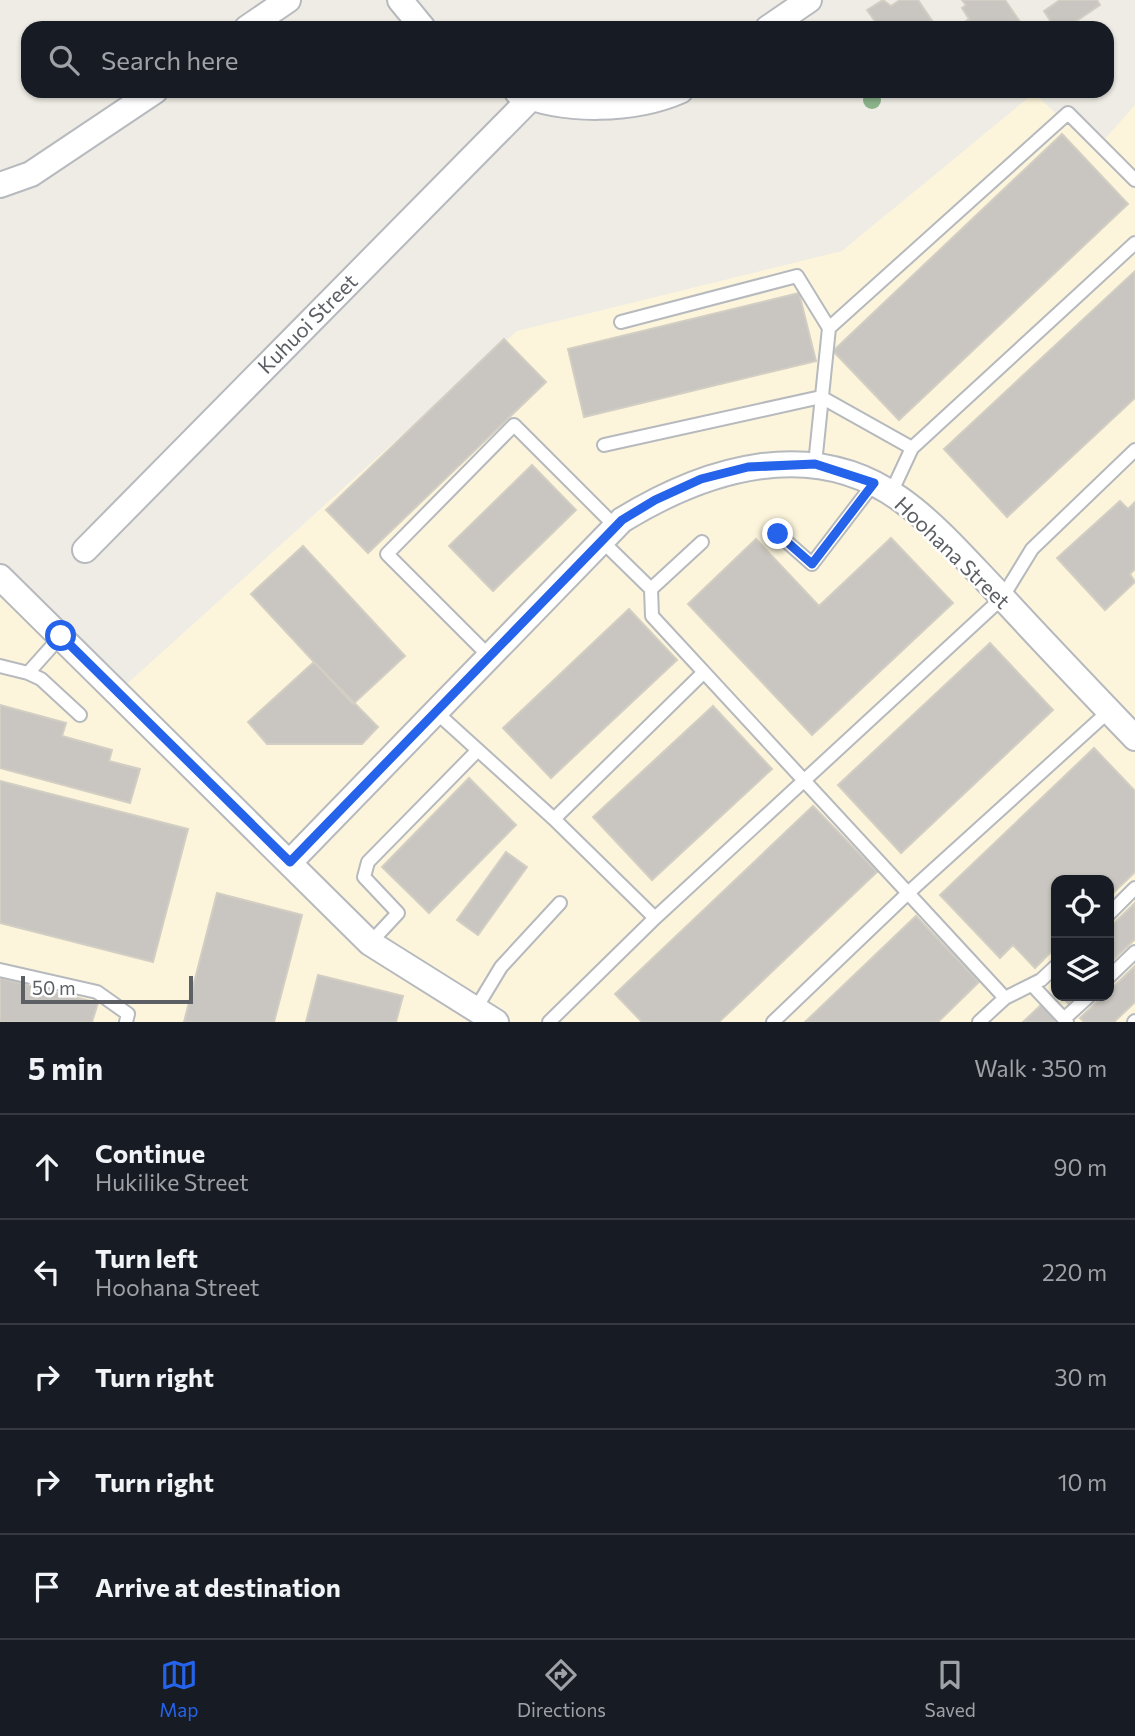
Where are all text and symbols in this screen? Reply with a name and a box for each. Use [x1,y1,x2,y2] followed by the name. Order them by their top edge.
[21,21,1114,98] search box
[45,41,83,79] icon: search
[101,44,239,75] text: Search here
[252,268,362,378] street label: Kuhuoi Street
[890,491,1016,613] street label: Hoohana Street
[762,518,793,549] route end
[45,620,76,651] route start
[1051,875,1114,1001] map controls
[1051,875,1114,938] button: locate
[1051,938,1114,1001] button: layers
[21,973,192,1005] scale bar
[32,976,76,999] text: 50 m
[28,1049,103,1086] text: 5 min
[974,1054,1107,1082] text: Walk · 350 m
[95,1137,205,1168] text: Continue
[28,1148,66,1186] icon: ahead
[1054,1153,1107,1181] text: 90 m
[95,1168,249,1196] text: Hukilike Street
[95,1242,198,1273] text: Turn left
[28,1253,66,1291] icon: left
[1042,1258,1107,1286] text: 220 m
[95,1273,260,1301] text: Hoohana Street
[28,1358,66,1396] icon: right
[95,1361,214,1392] text: Turn right
[1054,1363,1107,1391] text: 30 m
[28,1463,66,1501] icon: right
[95,1466,214,1497] text: Turn right
[1058,1468,1107,1496] text: 10 m
[28,1568,66,1606] icon: arrive
[95,1571,341,1602] text: Arrive at destination
[159,1656,198,1721] tab: Map
[517,1656,606,1721] tab: Directions
[924,1656,976,1721] tab: Saved

